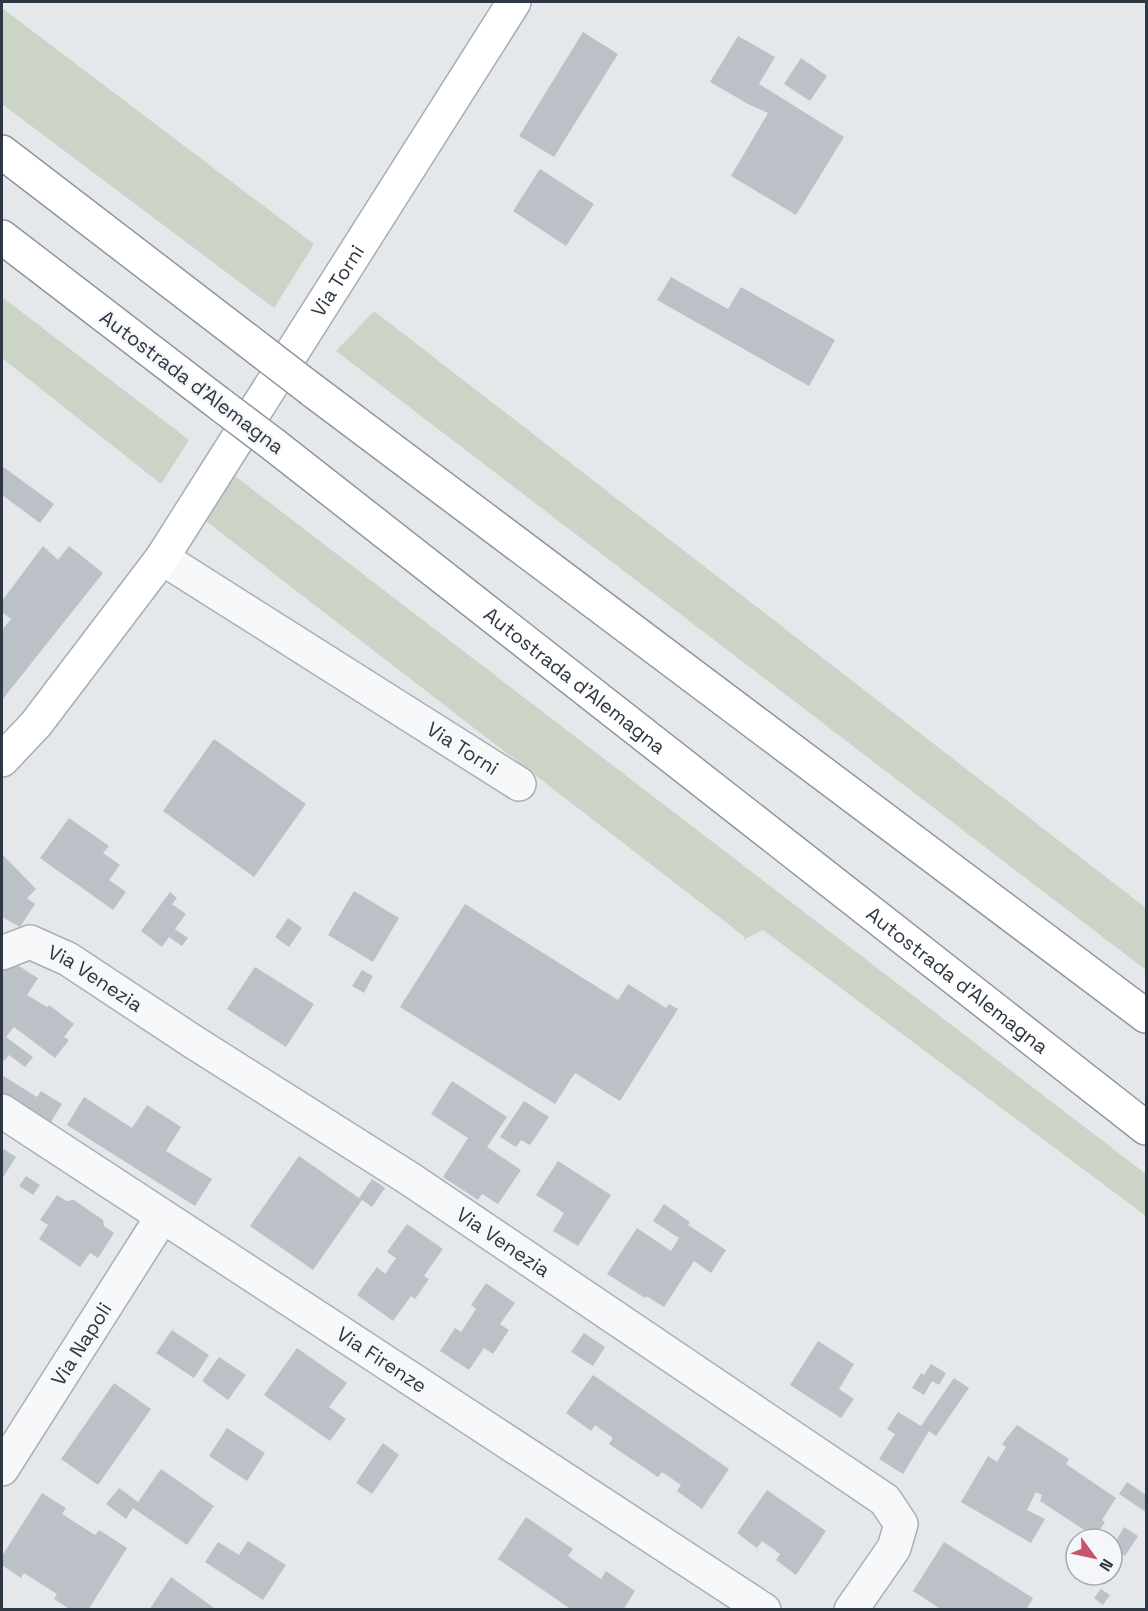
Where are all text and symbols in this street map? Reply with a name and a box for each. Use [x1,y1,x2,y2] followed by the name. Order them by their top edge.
[305,240,370,322] street label: Via Torni
[95,304,289,460] street label: Autostrada d'Alemagna
[478,601,671,760] street label: Autostrada d'Alemagna
[422,716,504,781] street label: Via Torni
[861,901,1054,1060] street label: Autostrada d'Alemagna
[44,939,148,1018] street label: Via Venezia
[451,1201,555,1283] street label: Via Venezia
[45,1297,117,1391] street label: Via Napoli
[332,1321,432,1399] street label: Via Firenze
[1064,1527,1124,1587] north arrow
[1094,1555,1118,1575] text: N

